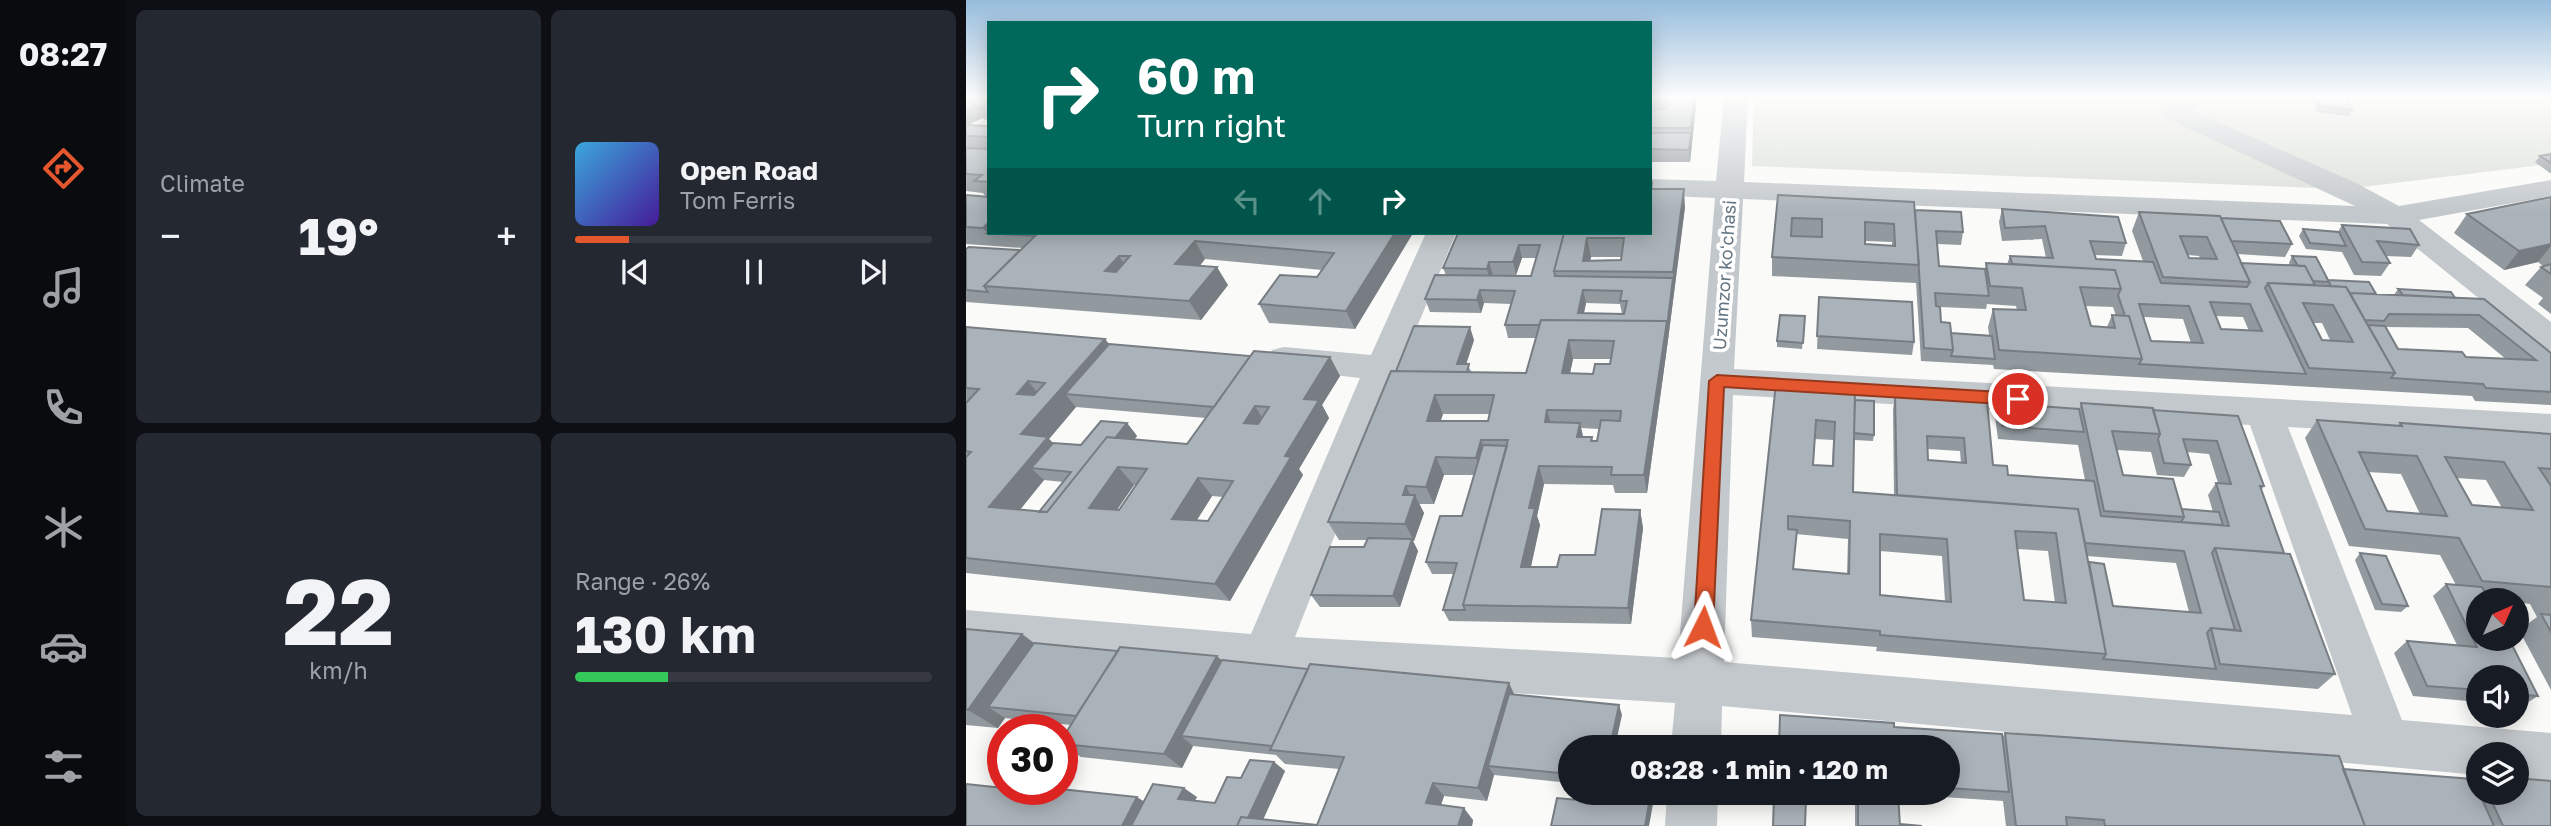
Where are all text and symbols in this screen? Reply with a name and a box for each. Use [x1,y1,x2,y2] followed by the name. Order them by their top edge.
[19,35,107,73] text: 08:27
[1137,46,1255,105] text: 60 m
[1022,49,1113,140] icon: right
[1137,106,1286,144] text: Turn right
[39,144,88,193] icon: directions
[680,155,818,186] text: Open Road
[160,169,245,197] text: Climate
[1228,182,1266,220] icon: left
[1301,182,1339,220] icon: ahead
[1374,182,1412,220] icon: right
[680,186,795,214] text: Tom Ferris
[1708,199,1740,351] street label: Uzumzor koʻchasi
[298,204,379,266] text: 19°
[160,213,181,258] text: −
[496,213,517,258] text: +
[616,253,654,291] icon: previous
[735,253,773,291] icon: pause
[854,253,892,291] icon: next
[39,263,88,312] icon: music
[1988,369,2048,429] pin
[1999,380,2037,418] icon: arrive
[39,383,88,432] icon: phone
[39,503,88,552] icon: climate
[283,556,394,665] text: 22
[575,567,710,595] text: Range · 26%
[2466,588,2529,651] north arrow
[2466,588,2529,805] map controls
[1666,590,1740,664] position arrow
[575,602,756,664] text: 130 km
[39,622,88,671] icon: car
[309,656,368,684] text: km/h
[2466,665,2529,728] button: sound
[987,714,1078,805] speed limit sign: 30
[39,742,88,791] icon: filters
[2466,742,2529,805] button: layers
[1630,754,1888,785] text: 08:28 · 1 min · 120 m

